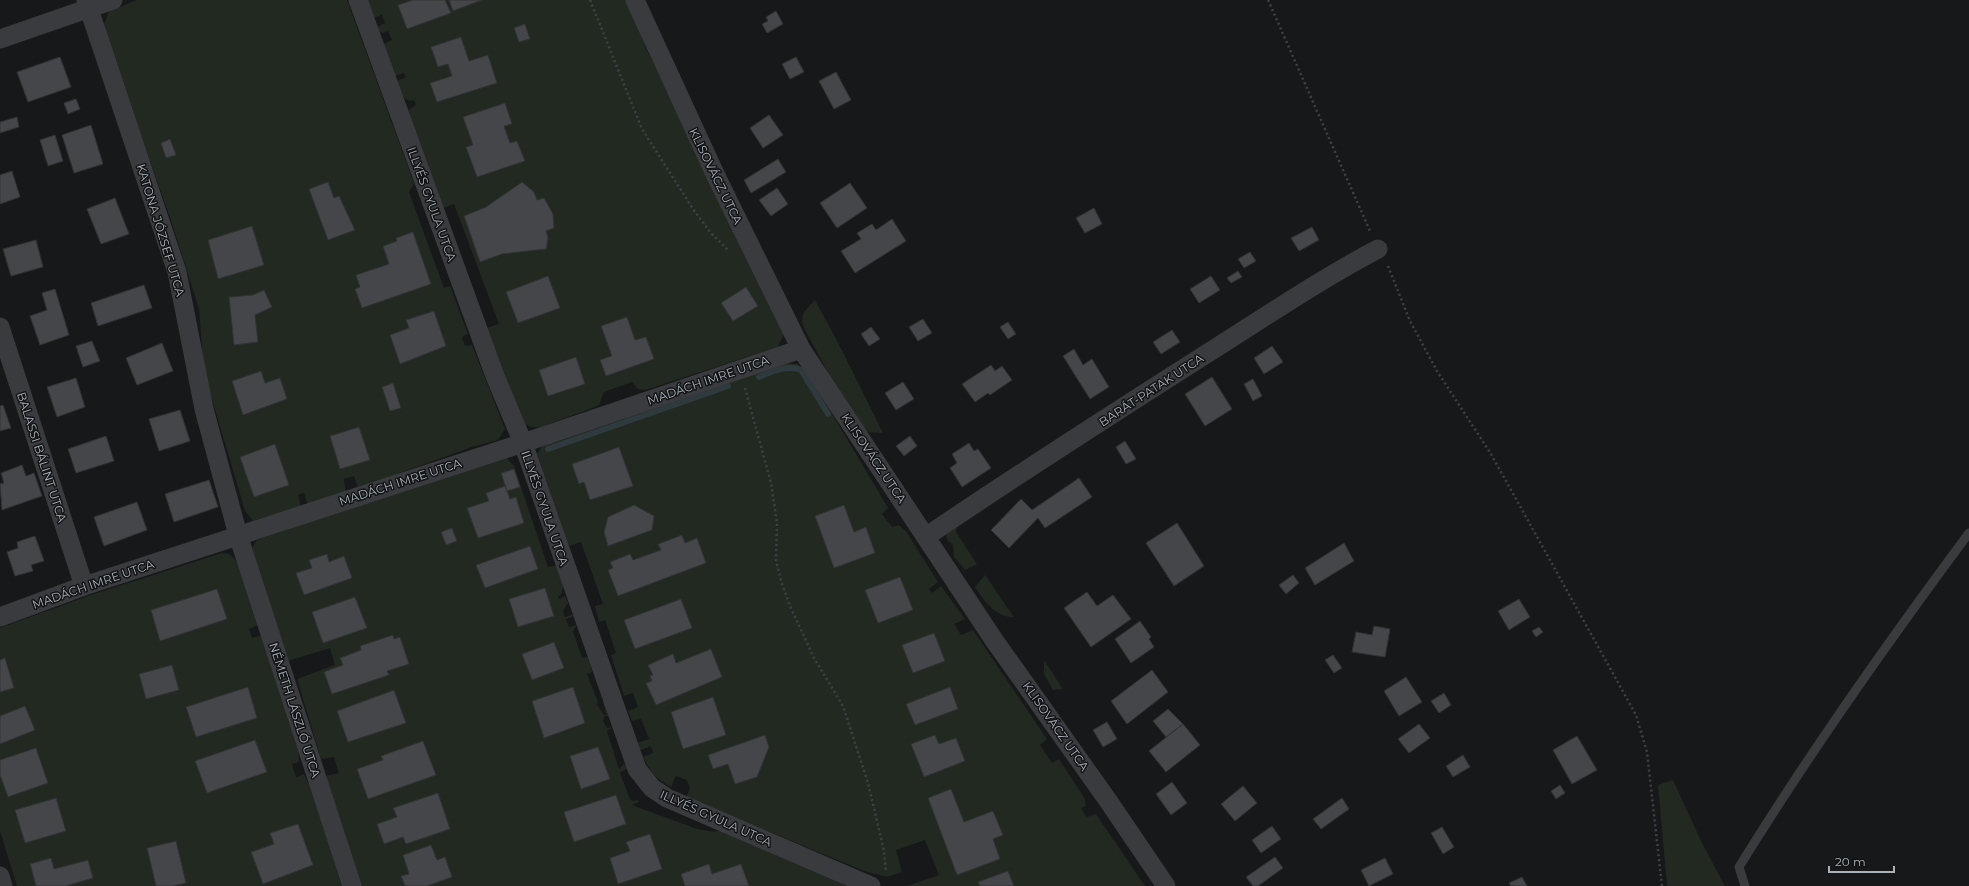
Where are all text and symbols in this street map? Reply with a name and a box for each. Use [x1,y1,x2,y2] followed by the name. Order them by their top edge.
[686,125,746,227] street label: KLISOVÁCZ UTCA
[404,145,460,264] street label: ILLYÉS GYULA UTCA
[134,162,188,298] street label: KATONA JÓZSEF UTCA
[1096,350,1206,429] street label: BARÁT-PATAK UTCA
[645,352,771,408] street label: MADÁCH IMRE UTCA
[14,390,70,524] street label: BALASSI BÁLINT UTCA
[838,410,910,506] street label: KLISOVÁCZ UTCA
[518,448,572,568] street label: ILLYÉS GYULA UTCA
[337,455,463,509] street label: MADÁCH IMRE UTCA
[30,556,156,612] street label: MADÁCH IMRE UTCA
[266,641,324,780] street label: NÉMETH LÁSZLÓ UTCA
[1020,679,1093,774] street label: KLISOVÁCZ UTCA
[658,787,775,850] street label: ILLYÉS GYULA UTCA
[1829,848,1894,874] scale bar
[1835,854,1866,869] text: 20 m

